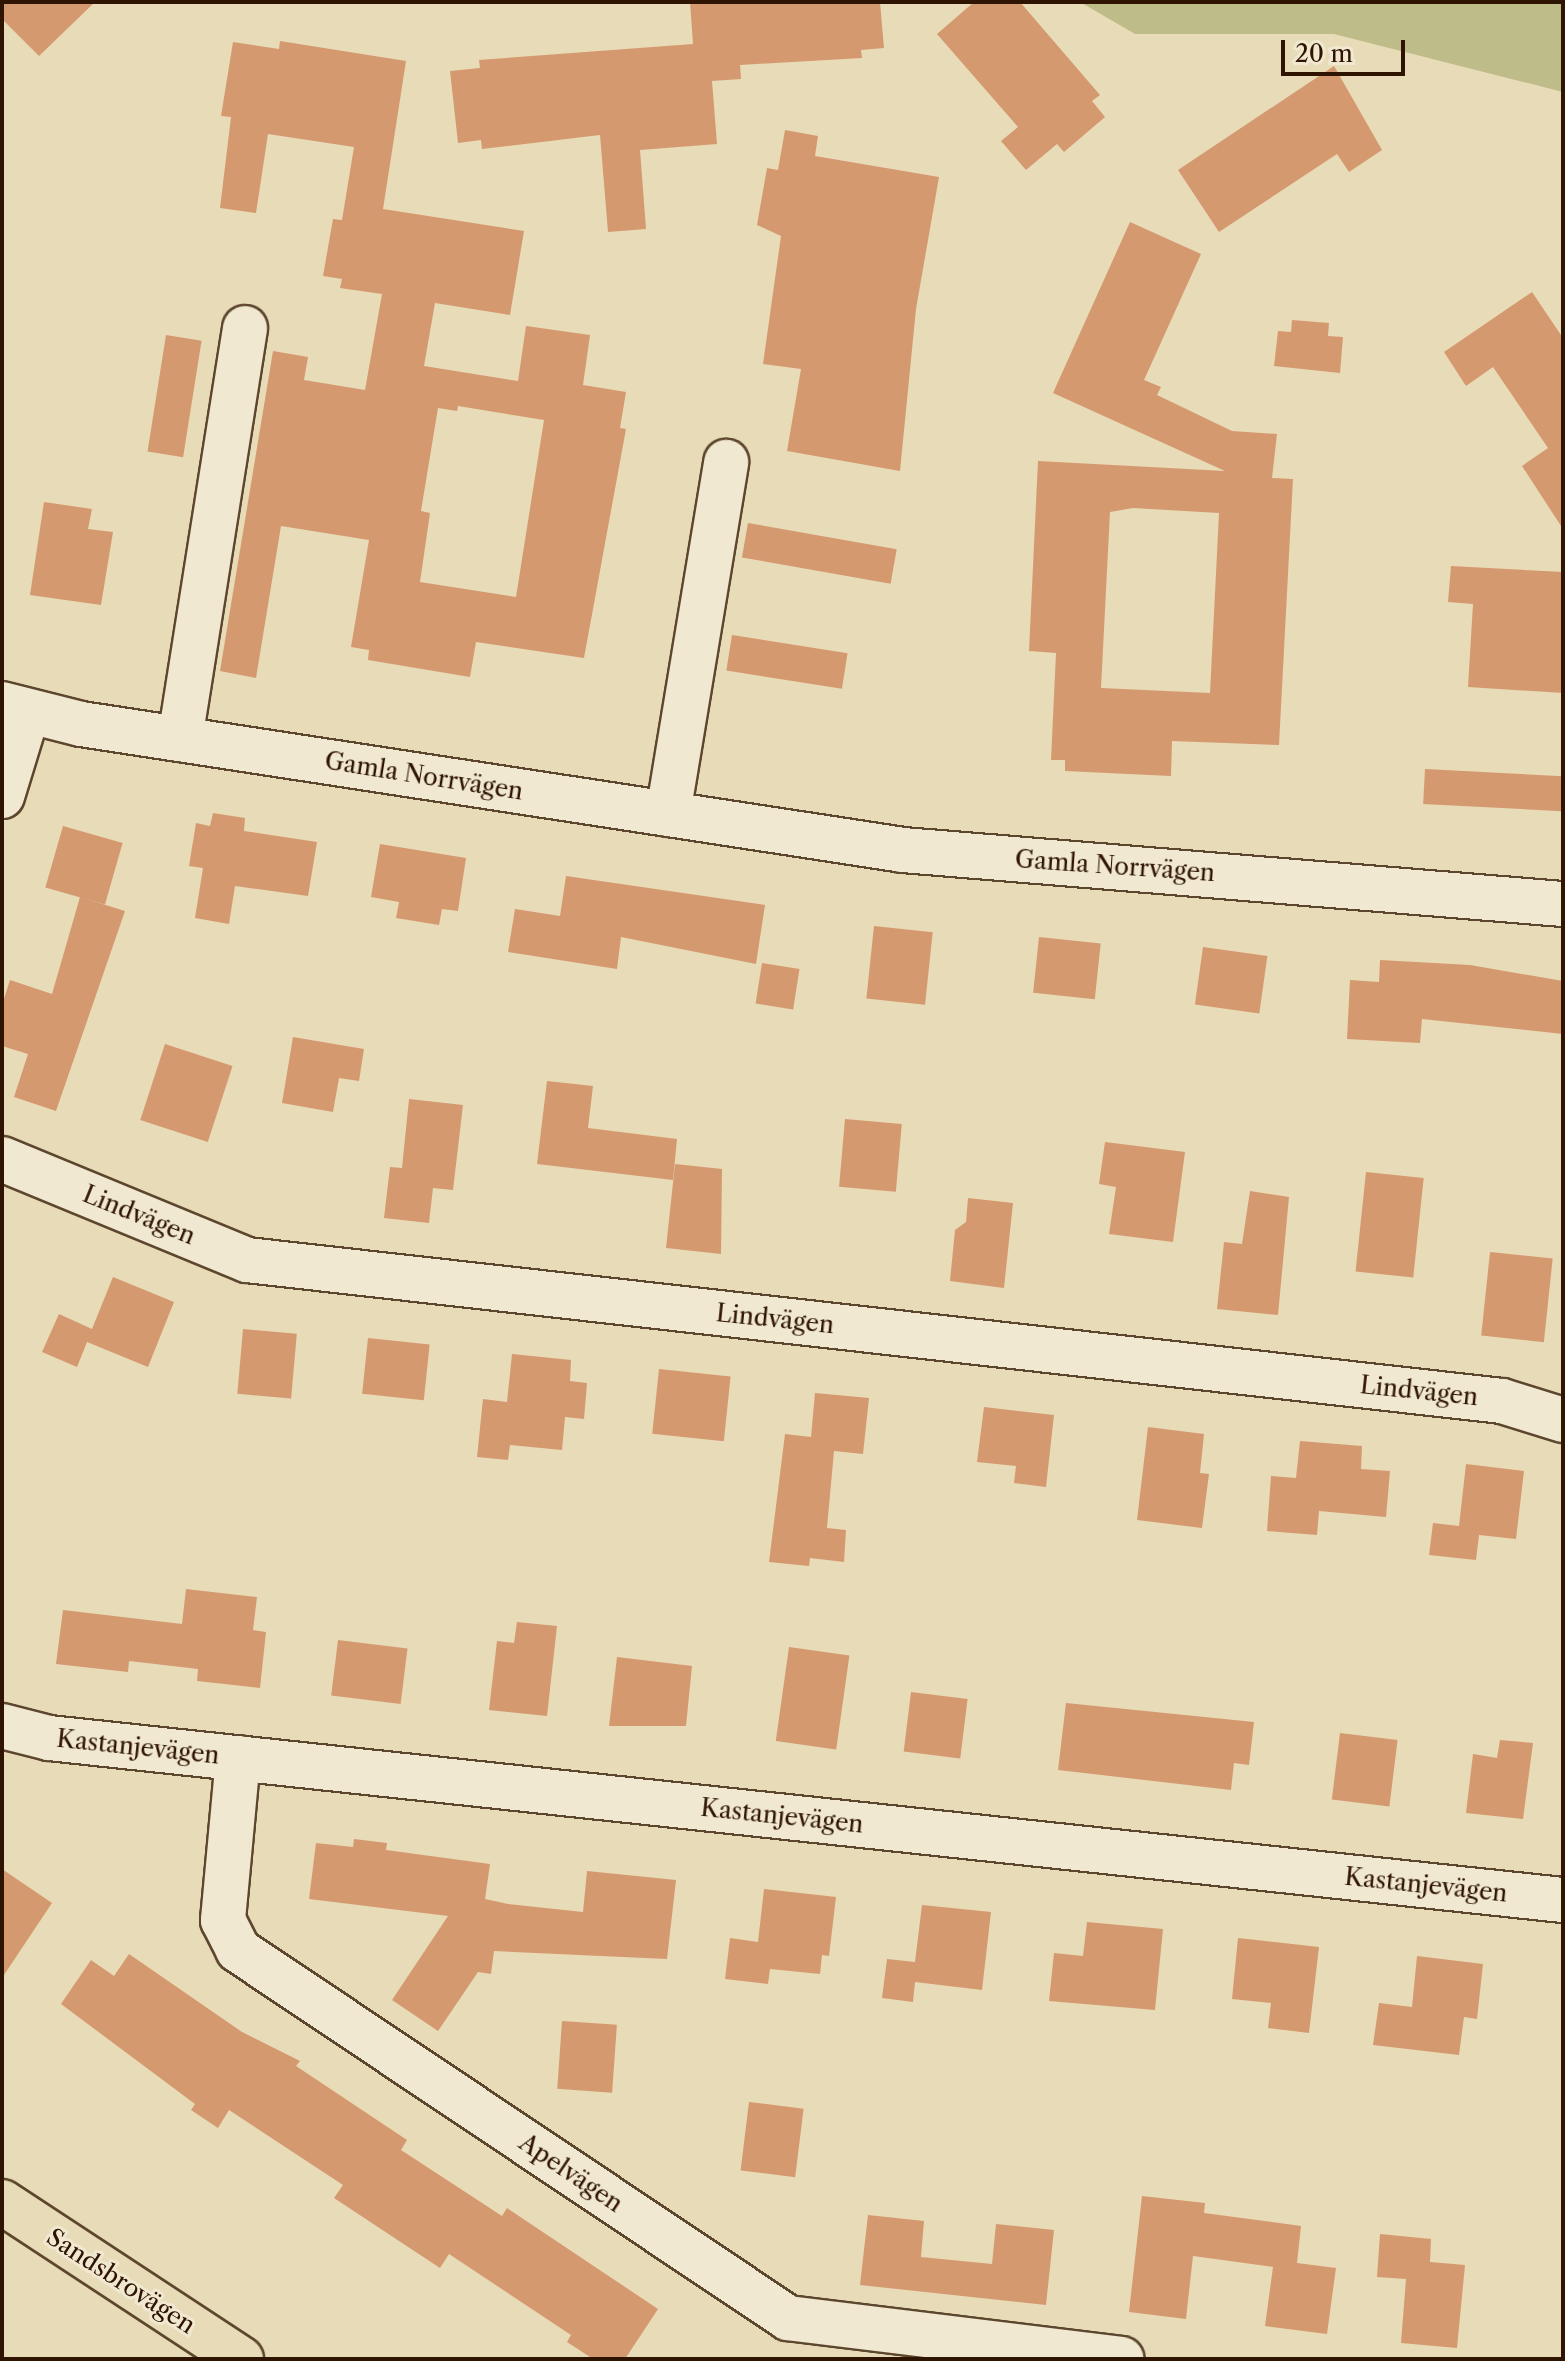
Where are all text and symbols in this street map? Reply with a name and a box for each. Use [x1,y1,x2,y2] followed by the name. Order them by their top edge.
[1285,24,1409,74] scale bar
[1295,39,1353,68] text: 20 m
[323,746,525,806] street label: Gamla Norrvägen
[1014,845,1216,887] street label: Gamla Norrvägen
[79,1179,199,1251] street label: Lindvägen
[715,1298,835,1340] street label: Lindvägen
[1359,1370,1479,1412] street label: Lindvägen
[55,1724,221,1770] street label: Kastanjevägen
[699,1793,865,1839] street label: Kastanjevägen
[1343,1862,1509,1908] street label: Kastanjevägen
[514,2128,628,2218] street label: Apelvägen
[41,2222,201,2340] street label: Sandsbrovägen

